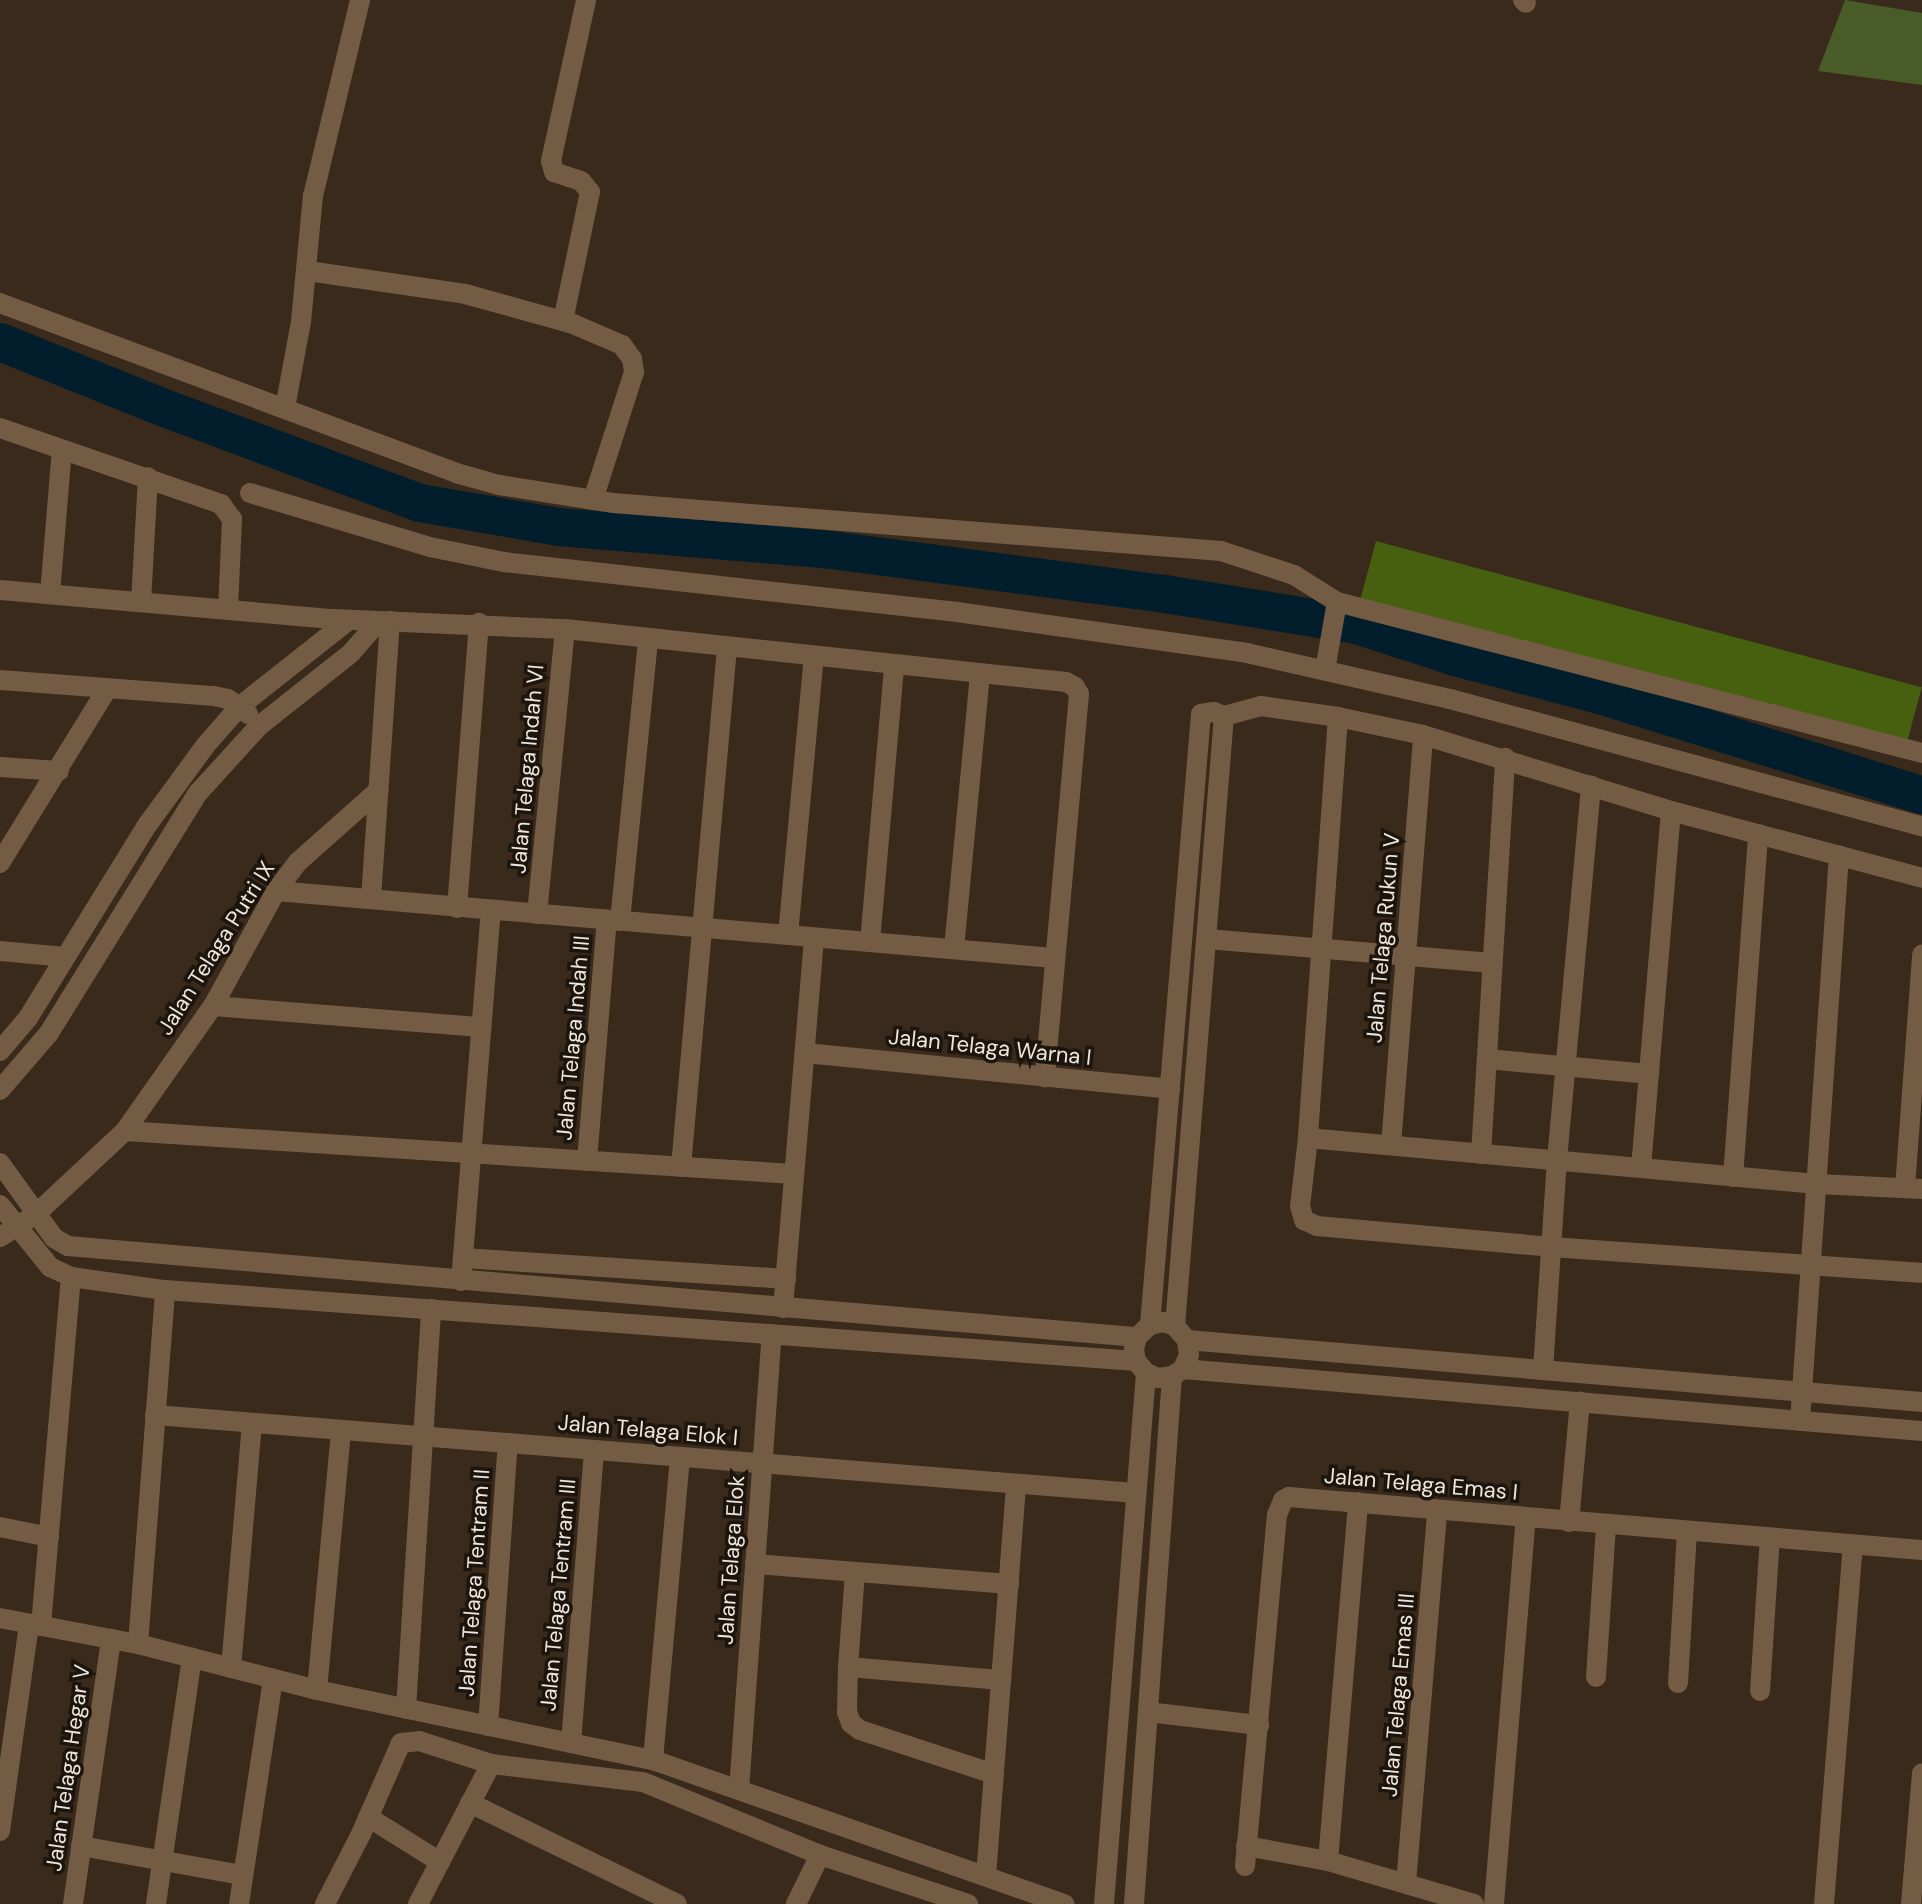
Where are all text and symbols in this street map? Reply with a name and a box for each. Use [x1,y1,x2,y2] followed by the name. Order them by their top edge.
[505,663,549,875] street label: Jalan Telaga Indah VI
[1361,832,1405,1044] street label: Jalan Telaga Rukun V
[152,856,280,1040] street label: Jalan Telaga Putri IX
[551,934,595,1142] street label: Jalan Telaga Indah III
[887,1023,1093,1071] street label: Jalan Telaga Warna I
[557,1409,739,1451] street label: Jalan Telaga Elok I
[1323,1462,1519,1506] street label: Jalan Telaga Emas I
[453,1468,495,1698] street label: Jalan Telaga Tentram II
[712,1474,750,1646] street label: Jalan Telaga Elok
[535,1478,581,1712] street label: Jalan Telaga Tentram III
[1376,1592,1420,1798] street label: Jalan Telaga Emas III
[40,1663,96,1873] street label: Jalan Telaga Hegar V

